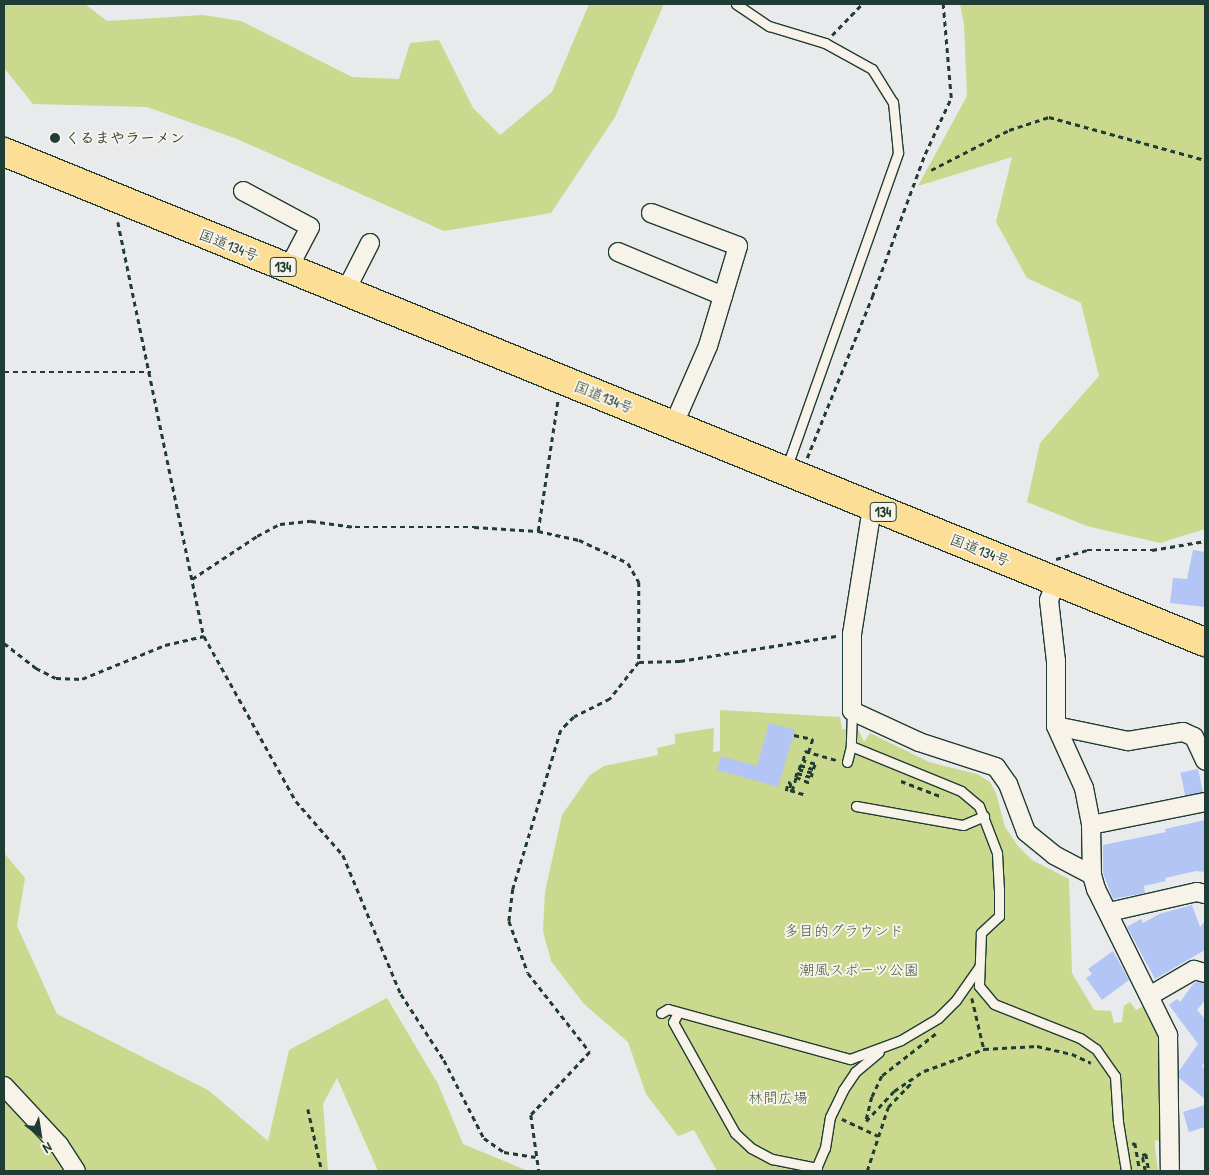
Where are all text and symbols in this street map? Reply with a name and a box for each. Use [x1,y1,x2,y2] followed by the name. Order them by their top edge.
[65,129,185,147] place label: くるまやラーメン
[49,132,61,144] marker: くるまやラーメン
[197,225,261,265] street label: 国道134号
[269,256,297,278] road number: 134
[572,377,636,417] street label: 国道134号
[869,501,897,524] road number: 134
[948,530,1012,570] street label: 国道134号
[784,922,904,940] park label: 多目的グラウンド
[799,961,919,979] park label: 潮風スポーツ公園
[748,1089,808,1107] park label: 林間広場
[15,1110,65,1160] north arrow
[40,1138,56,1158] text: N

